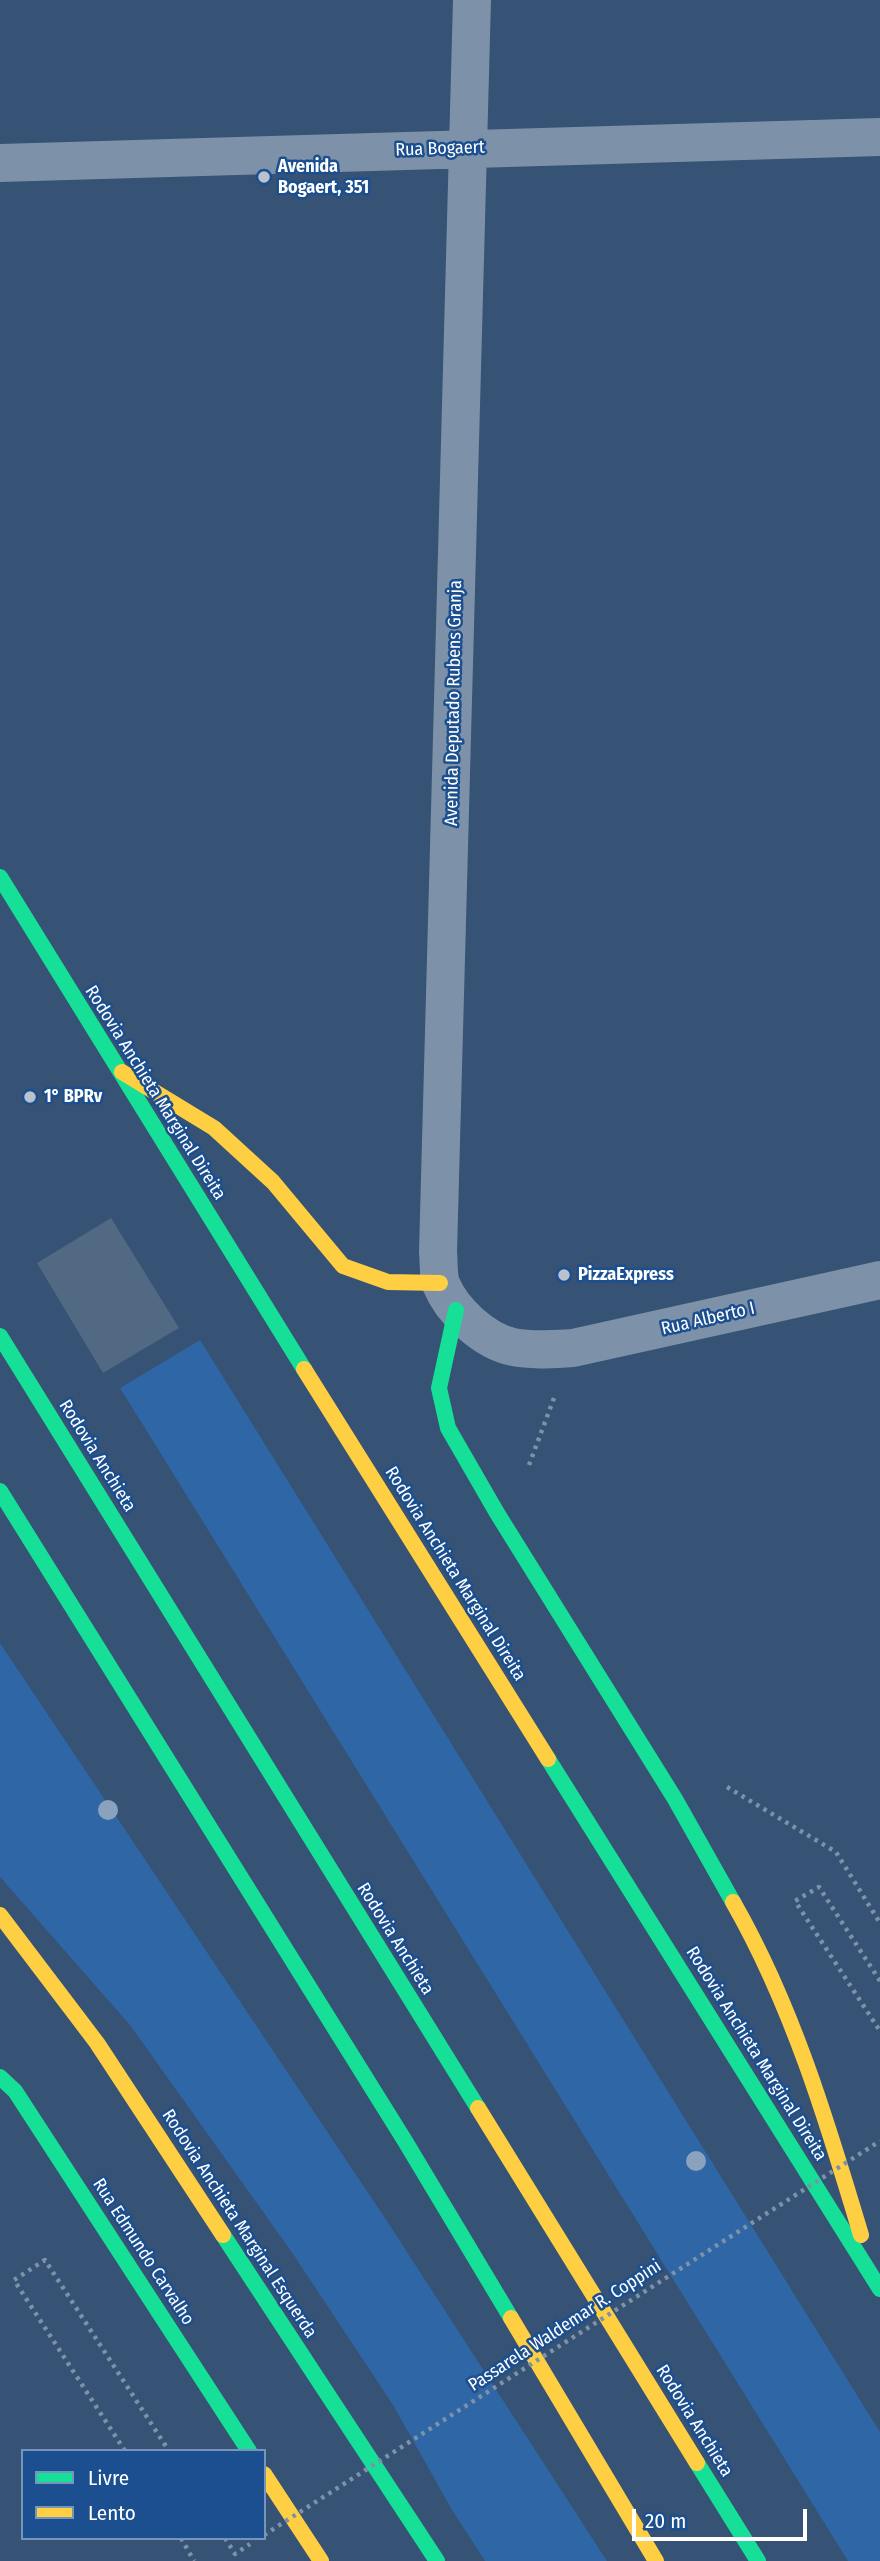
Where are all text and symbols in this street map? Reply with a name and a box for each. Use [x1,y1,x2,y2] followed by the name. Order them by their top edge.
[395,137,485,161] street label: Rua Bogaert
[278,156,369,198] place label: Avenida Bogaert, 351
[256,169,272,185] marker: Avenida Bogaert, 351
[441,580,467,826] street label: Avenida Deputado Rubens Granja
[80,982,230,1204] street label: Rodovia Anchieta Marginal Direita
[44,1086,102,1108] place label: 1° BPRv
[22,1089,38,1105] marker: 1° BPRv
[578,1264,674,1286] place label: PizzaExpress
[556,1267,572,1283] marker: PizzaExpress
[659,1298,757,1340] street label: Rua Alberto I
[54,1396,140,1516] street label: Rodovia Anchieta
[380,1463,530,1685] street label: Rodovia Anchieta Marginal Direita
[352,1879,438,1999] street label: Rodovia Anchieta
[681,1943,831,2165] street label: Rodovia Anchieta Marginal Direita
[157,2106,321,2342] street label: Rodovia Anchieta Marginal Esquerda
[88,2175,198,2329] street label: Rua Edmundo Carvalho
[465,2256,665,2396] street label: Passarela Waldemar R. Coppini
[651,2361,737,2481] street label: Rodovia Anchieta
[21,2449,266,2540] legend
[88,2465,129,2491] text: Livre
[635,2494,810,2538] scale bar
[88,2500,136,2526] text: Lento
[645,2508,686,2534] text: 20 m

